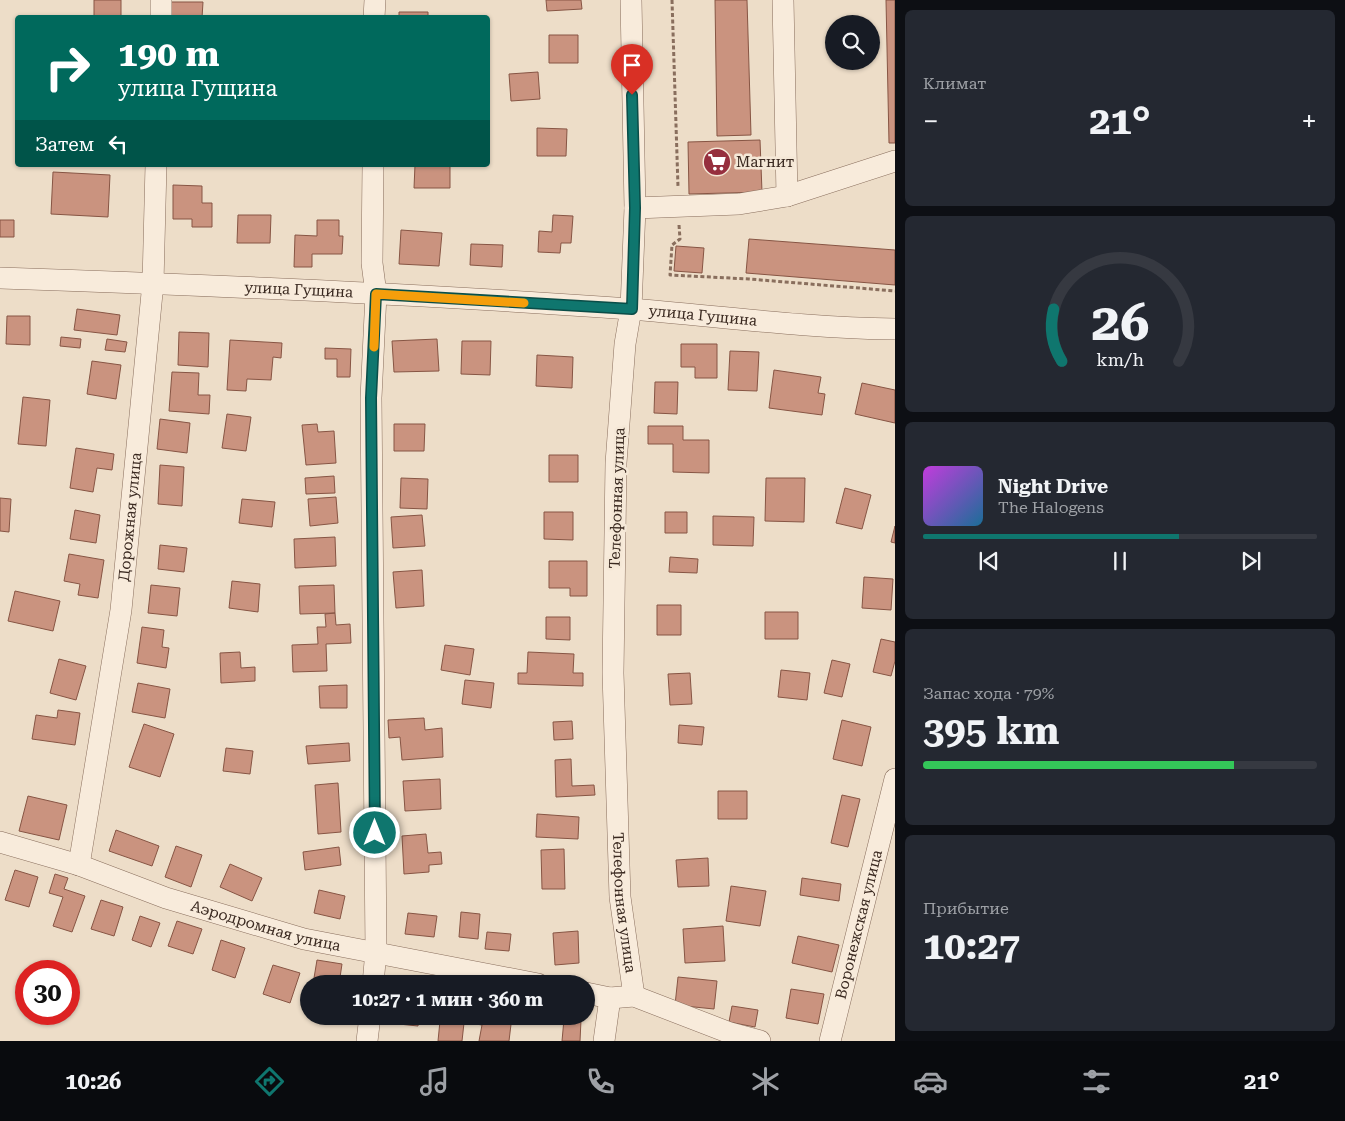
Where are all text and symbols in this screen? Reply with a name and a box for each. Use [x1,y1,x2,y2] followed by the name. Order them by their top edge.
[825,15,880,70] map controls
[825,15,880,70] button: search
[118,34,219,75] text: 190 m
[35,35,100,100] icon: right
[611,44,653,95] pin
[618,51,646,79] icon: arrive
[923,74,986,93] text: Климат
[118,76,278,101] text: улица Гущина
[1089,99,1151,143] text: 21°
[923,105,939,138] text: −
[1301,105,1317,138] text: +
[104,130,132,158] icon: left
[35,133,94,156] text: Затем
[702,147,732,177] supermarket icon: Магнит
[736,153,794,171] place label: Магнит
[244,278,354,301] street label: улица Гущина
[1091,292,1149,353] text: 26
[648,302,758,330] street label: улица Гущина
[1096,349,1144,370] text: km/h
[606,427,628,569] street label: Телефонная улица
[115,452,145,582] street label: Дорожная улица
[998,475,1108,498] text: Night Drive
[998,498,1104,517] text: The Halogens
[975,547,1003,575] icon: previous
[1106,547,1134,575] icon: pause
[1237,547,1265,575] icon: next
[923,684,1054,703] text: Запас хода · 79%
[923,709,1059,753] text: 395 km
[348,806,400,858] position arrow
[609,832,640,974] street label: Телефонная улица
[832,848,886,1001] street label: Воронежская улица
[189,897,342,955] street label: Аэродромная улица
[923,899,1009,918] text: Прибытие
[923,924,1020,968] text: 10:27
[15,960,80,1025] speed limit sign: 30
[352,988,543,1011] text: 10:27 · 1 мин · 360 m
[252,1064,287,1099] icon: directions
[417,1064,452,1099] icon: music
[583,1064,618,1099] icon: phone
[748,1064,783,1099] icon: climate
[913,1064,948,1099] icon: car
[1079,1064,1114,1099] icon: filters
[65,1069,121,1094] text: 10:26
[1244,1069,1280,1094] text: 21°

